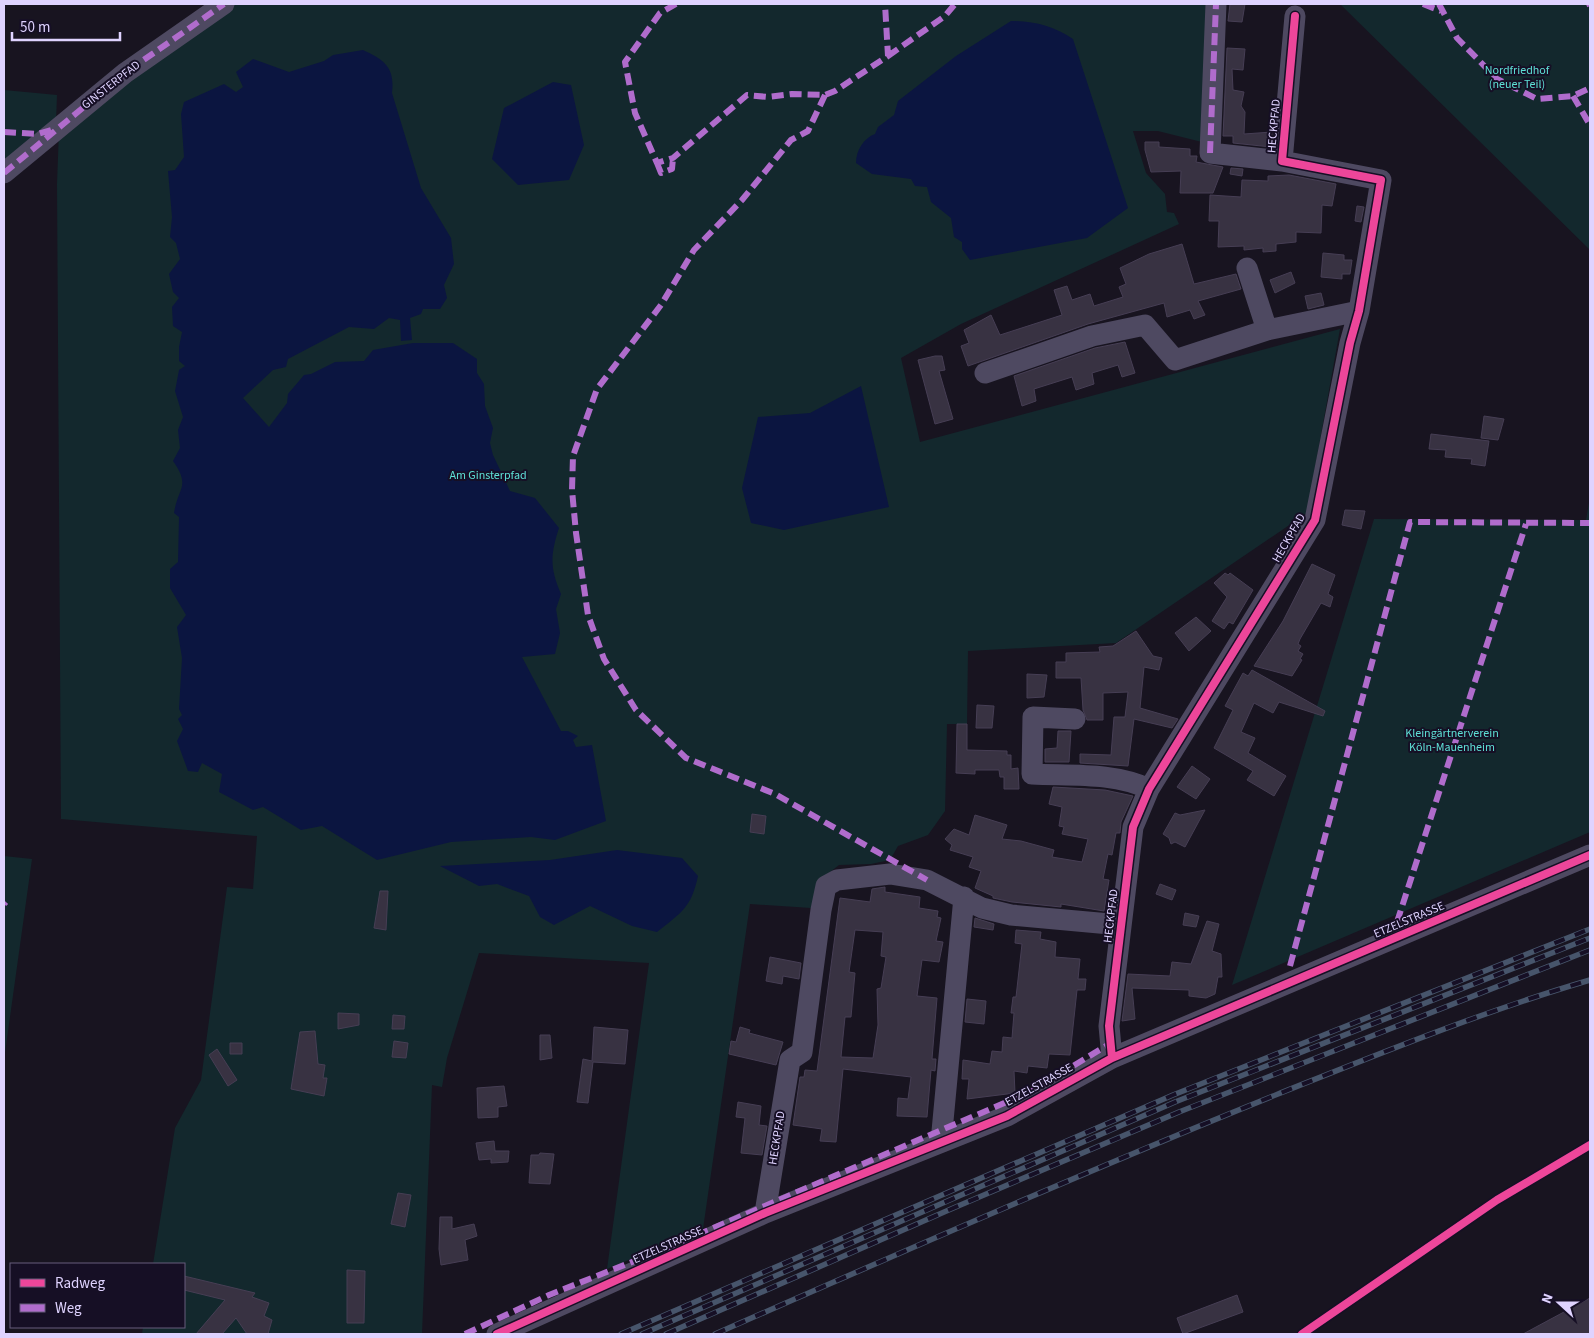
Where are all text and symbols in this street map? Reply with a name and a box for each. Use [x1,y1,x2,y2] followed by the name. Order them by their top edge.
[12,10,120,42] scale bar
[20,17,50,38] text: 50 m
[78,57,144,113] street label: GINSTERPFAD
[1485,62,1550,93] park label: Nordfriedhof (neuer Teil)
[1263,98,1285,154] street label: HECKPFAD
[449,467,527,484] park label: Am Ginsterpfad
[1268,510,1310,566] street label: HECKPFAD
[1405,725,1499,756] park label: Kleingärtnerverein Köln-Mauenheim
[1099,888,1123,944] street label: HECKPFAD
[1371,897,1447,943] street label: ETZELSTRASSE
[1002,1059,1076,1111] street label: ETZELSTRASSE
[764,1110,790,1166] street label: HECKPFAD
[630,1222,706,1268] street label: ETZELSTRASSE
[10,1263,185,1328] legend
[55,1273,105,1294] text: Radweg
[1534,1278,1584,1328] north arrow
[1537,1291,1559,1307] text: N
[55,1298,82,1319] text: Weg

